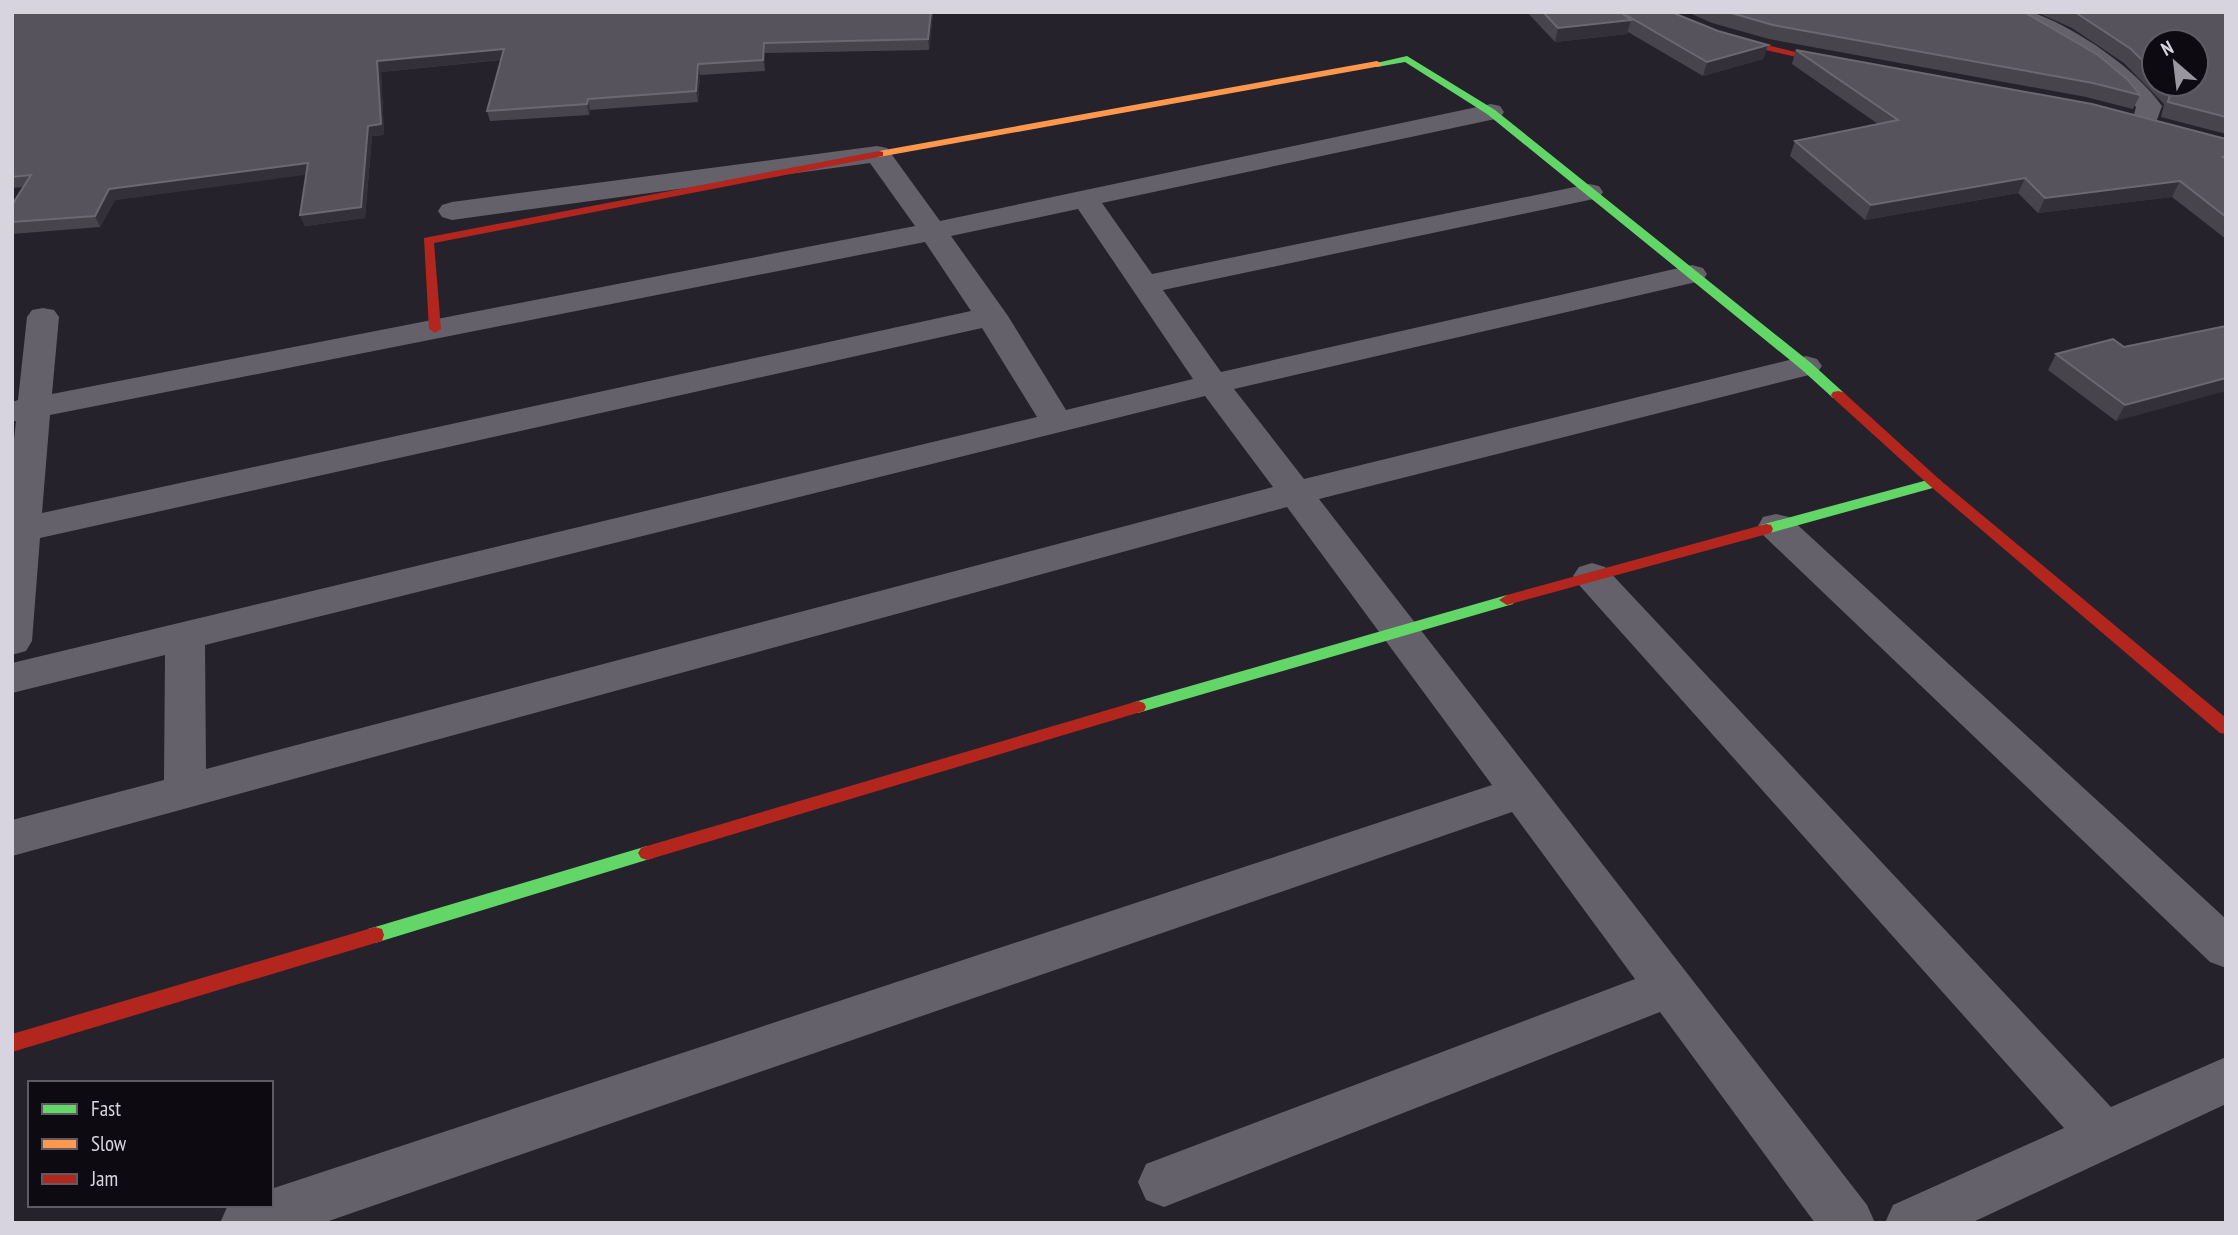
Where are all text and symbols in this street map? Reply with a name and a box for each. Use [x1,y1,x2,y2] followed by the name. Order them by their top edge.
[2140,28,2210,98] north arrow
[2157,35,2177,61] text: N
[28,1081,273,1207] legend
[91,1095,121,1122] text: Fast
[91,1130,127,1157] text: Slow
[90,1165,118,1192] text: Jam

